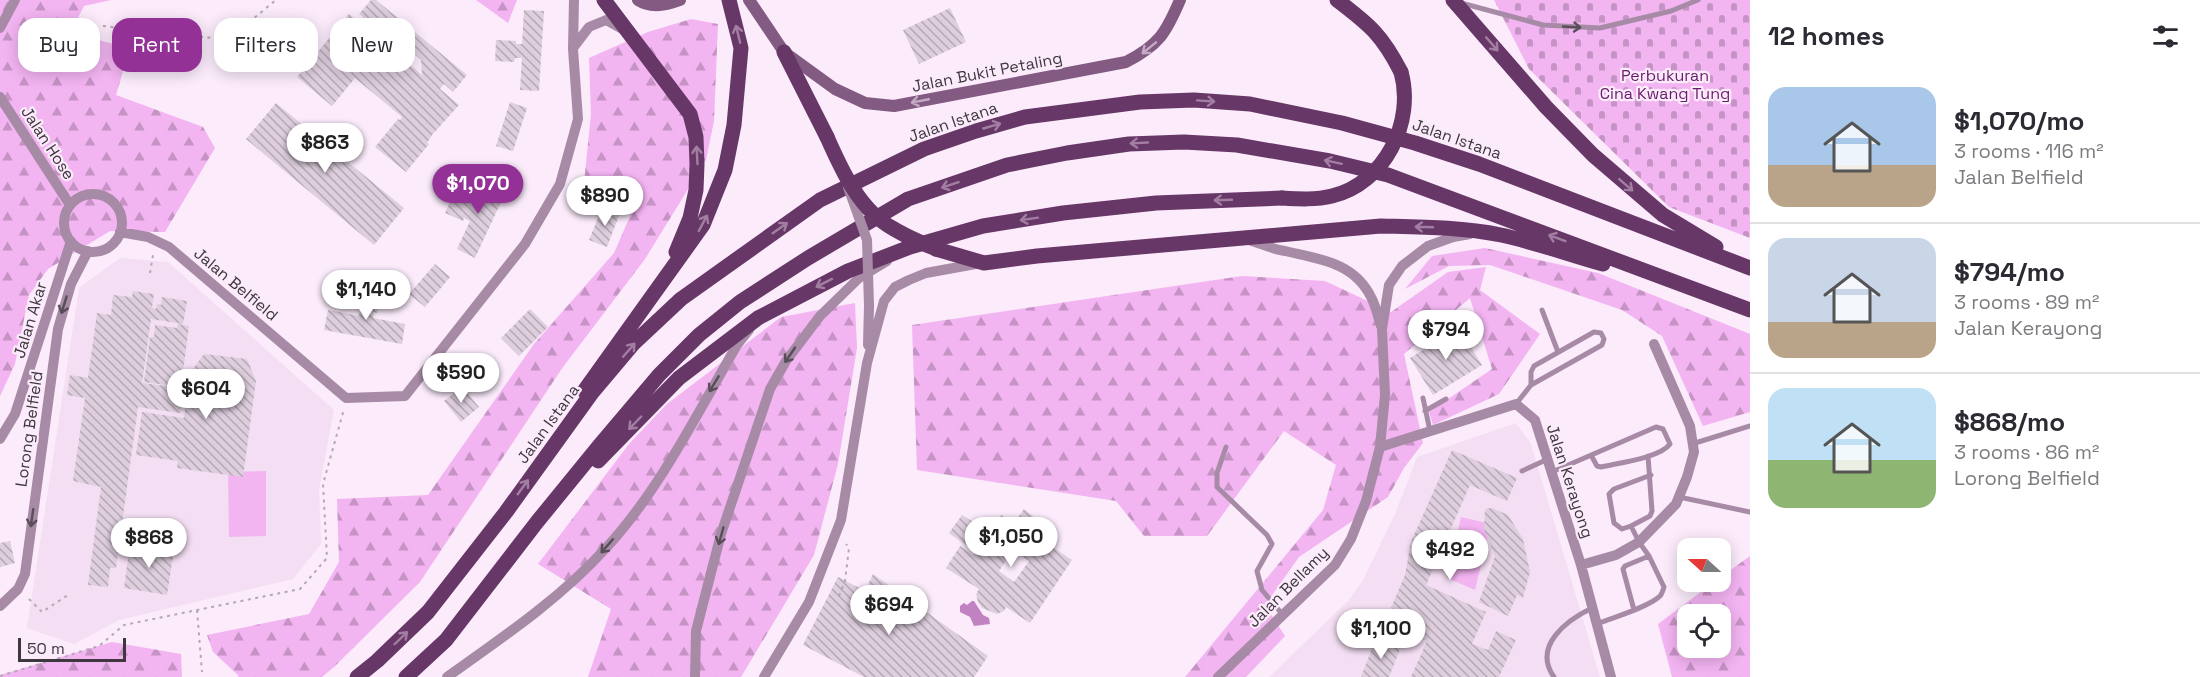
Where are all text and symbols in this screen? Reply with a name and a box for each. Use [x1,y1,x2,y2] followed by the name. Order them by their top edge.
[18,18,100,72] chip: Buy
[112,18,202,72] chip: Rent
[214,18,318,72] chip: Filters
[330,18,415,72] chip: New
[1768,19,1885,53] text: 12 homes
[2149,20,2182,53] icon: filters
[1561,21,1581,32] one-way arrow
[732,25,743,44] one-way arrow
[1485,36,1498,52] one-way arrow
[1141,41,1157,54] one-way arrow
[910,47,1064,97] street label: Jalan Bukit Petaling
[1600,65,1730,104] park label: Perbukuran Cina Kwang Tung
[1195,95,1215,106] one-way arrow
[910,96,930,107] one-way arrow
[906,97,1000,147] street label: Jalan Istana
[16,102,80,184] street label: Jalan Hose
[1954,104,2085,138] text: $1,070/mo
[1816,111,1888,183] icon: home
[1410,114,1504,164] street label: Jalan Istana
[982,120,1001,131] one-way arrow
[289,123,361,174] pin: $863
[301,129,349,155] text: $863
[1130,138,1150,149] one-way arrow
[1954,138,2104,164] text: 3 rooms · 116 m²
[691,145,702,165] one-way arrow
[1323,156,1343,167] one-way arrow
[429,164,527,215] pin: $1,070
[1954,164,2084,190] text: Jalan Belfield
[446,170,510,196] text: $1,070
[569,176,641,227] pin: $890
[1618,178,1633,192] one-way arrow
[941,180,959,191] one-way arrow
[580,182,630,208] text: $890
[1214,195,1234,206] one-way arrow
[1020,214,1040,225] one-way arrow
[697,215,709,232] one-way arrow
[1415,221,1435,233] one-way arrow
[771,222,787,234] one-way arrow
[1548,232,1567,243] one-way arrow
[190,243,282,325] street label: Jalan Belfield
[1954,255,2065,289] text: $794/mo
[1816,262,1888,334] icon: home
[317,270,415,321] pin: $1,140
[336,276,396,302] text: $1,140
[816,277,833,289] one-way arrow
[8,279,52,361] street label: Jalan Akar
[1954,289,2099,315] text: 3 rooms · 89 m²
[58,295,69,314] one-way arrow
[1410,310,1482,361] pin: $794
[1954,315,2102,341] text: Jalan Kerayong
[1422,316,1470,342] text: $794
[622,342,635,358] one-way arrow
[784,346,796,363] one-way arrow
[425,353,497,404] pin: $590
[436,359,486,385] text: $590
[170,369,242,420] pin: $604
[10,370,48,488] street label: Lorong Belfield
[181,375,231,401] text: $604
[708,375,720,392] one-way arrow
[512,380,584,468] street label: Jalan Istana
[1954,405,2065,439] text: $868/mo
[1816,412,1888,484] icon: home
[628,416,643,431] one-way arrow
[1542,421,1598,541] street label: Jalan Kerayong
[1954,439,2099,465] text: 3 rooms · 86 m²
[1954,465,2100,491] text: Lorong Belfield
[517,480,530,496] one-way arrow
[27,508,38,528] one-way arrow
[962,517,1060,568] pin: $1,050
[113,518,185,569] pin: $868
[979,523,1043,549] text: $1,050
[125,524,173,550] text: $868
[714,526,726,545] one-way arrow
[1414,530,1486,581] pin: $492
[1425,536,1475,562] text: $492
[600,538,614,553] one-way arrow
[1677,538,1731,592] north arrow
[1677,538,1731,658] map controls
[1243,542,1333,632] street label: Jalan Bellamy
[853,585,925,636] pin: $694
[864,591,914,617] text: $694
[1677,604,1731,658] button: locate
[1332,609,1430,660] pin: $1,100
[1351,615,1411,641] text: $1,100
[393,631,408,646] one-way arrow
[18,635,126,662] scale bar
[27,638,65,659] text: 50 m

